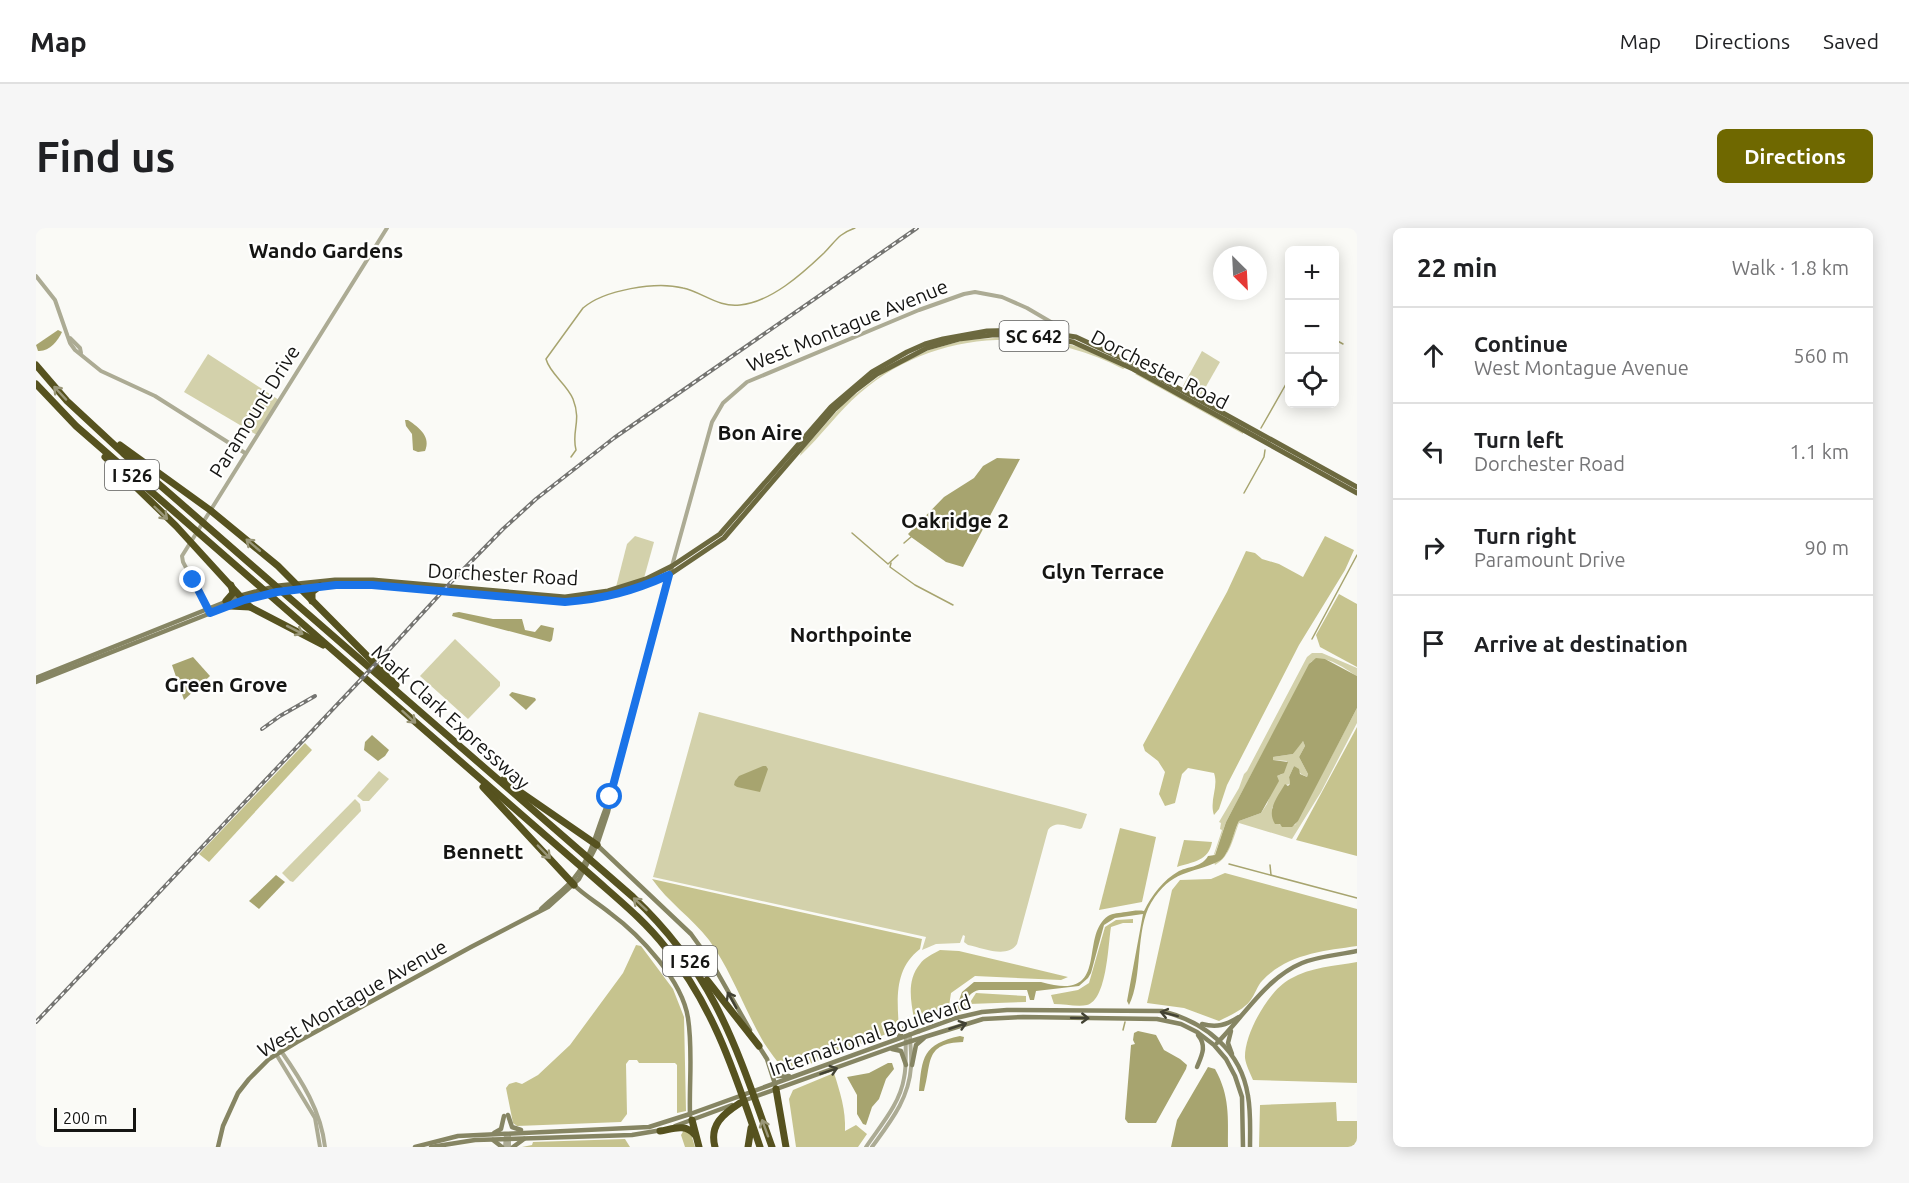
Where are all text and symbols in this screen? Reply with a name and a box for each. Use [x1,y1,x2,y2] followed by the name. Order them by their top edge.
[30,26,87,57] text: Map
[1620,29,1661,53] text: Map
[1694,29,1790,53] text: Directions
[1823,29,1879,53] text: Saved
[1717,129,1873,183] button: Directions
[36,133,175,180] text: Find us
[249,238,403,262] district label: Wando Gardens
[1213,246,1267,300] north arrow
[1285,246,1339,408] map controls
[1285,246,1339,300] button: +
[1417,253,1497,282] text: 22 min
[1732,256,1849,279] text: Walk · 1.8 km
[743,274,951,376] street label: West Montague Avenue
[1285,300,1339,354] button: −
[1000,321,1068,351] road number: SC 642
[1088,324,1232,414] street label: Dorchester Road
[1474,331,1568,356] text: Continue
[1417,339,1450,372] icon: ahead
[204,341,304,481] street label: Paramount Drive
[1793,344,1849,367] text: 560 m
[1285,354,1339,408] button: locate
[1474,356,1689,379] text: West Montague Avenue
[53,386,67,401] one-way arrow
[718,420,803,444] district label: Bon Aire
[1474,427,1564,452] text: Turn left
[1417,435,1450,468] icon: left
[1790,440,1849,463] text: 1.1 km
[1474,452,1625,475] text: Dorchester Road
[105,460,159,490] road number: I 526
[154,506,169,520] one-way arrow
[901,508,1009,532] district label: Oakridge 2
[1474,523,1576,548] text: Turn right
[1417,531,1450,564] icon: right
[1805,536,1849,559] text: 90 m
[245,539,261,552] one-way arrow
[1474,548,1625,571] text: Paramount Drive
[427,559,579,589] street label: Dorchester Road
[1042,559,1164,583] district label: Glyn Terrace
[179,566,205,592] route end
[790,622,912,646] district label: Northpointe
[285,624,303,636] one-way arrow
[1417,627,1450,660] icon: arrive
[1474,631,1688,656] text: Arrive at destination
[367,640,535,794] street label: Mark Clark Expressway
[165,672,287,696] district label: Green Grove
[401,710,416,724] one-way arrow
[596,783,622,809] route start
[443,839,523,863] district label: Bennett
[536,844,551,859] one-way arrow
[633,897,648,911] one-way arrow
[253,934,451,1062] street label: West Montague Avenue
[663,946,717,976] road number: I 526
[766,990,974,1080] street label: International Boulevard
[726,991,737,1009] one-way arrow
[1160,1007,1179,1019] one-way arrow
[1069,1012,1089,1024] one-way arrow
[948,1020,967,1031] one-way arrow
[819,1064,838,1075] one-way arrow
[54,1105,136,1132] scale bar
[63,1109,108,1127] text: 200 m
[759,1119,770,1137] one-way arrow

